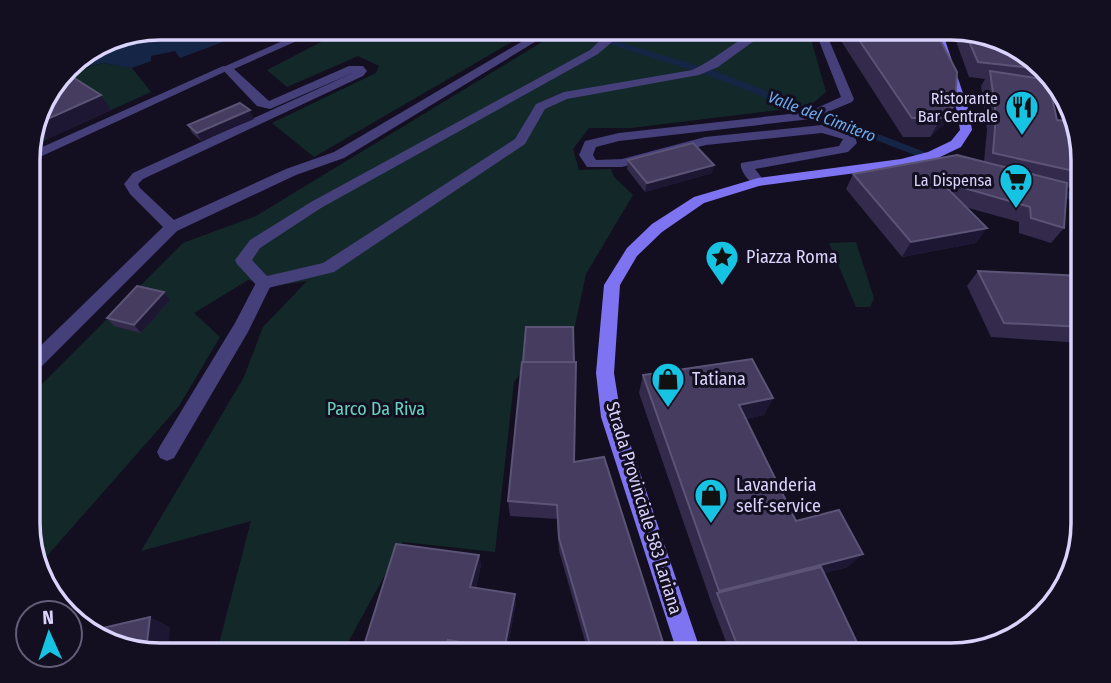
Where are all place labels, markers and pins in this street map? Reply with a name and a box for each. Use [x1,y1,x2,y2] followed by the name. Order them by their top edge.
[1003,88,1041,137] restaurant icon: Ristorante Bar Centrale
[918,89,998,126] place label: Ristorante Bar Centrale
[997,161,1035,210] supermarket icon: La Dispensa
[914,171,992,190] place label: La Dispensa
[703,238,741,287] place icon: Piazza Roma
[746,246,838,268] place label: Piazza Roma
[649,360,687,409] shop icon: Tatiana
[692,368,746,390] place label: Tatiana
[736,474,821,517] place label: Lavanderia self-service
[692,476,730,525] shop icon: Lavanderia self-service

